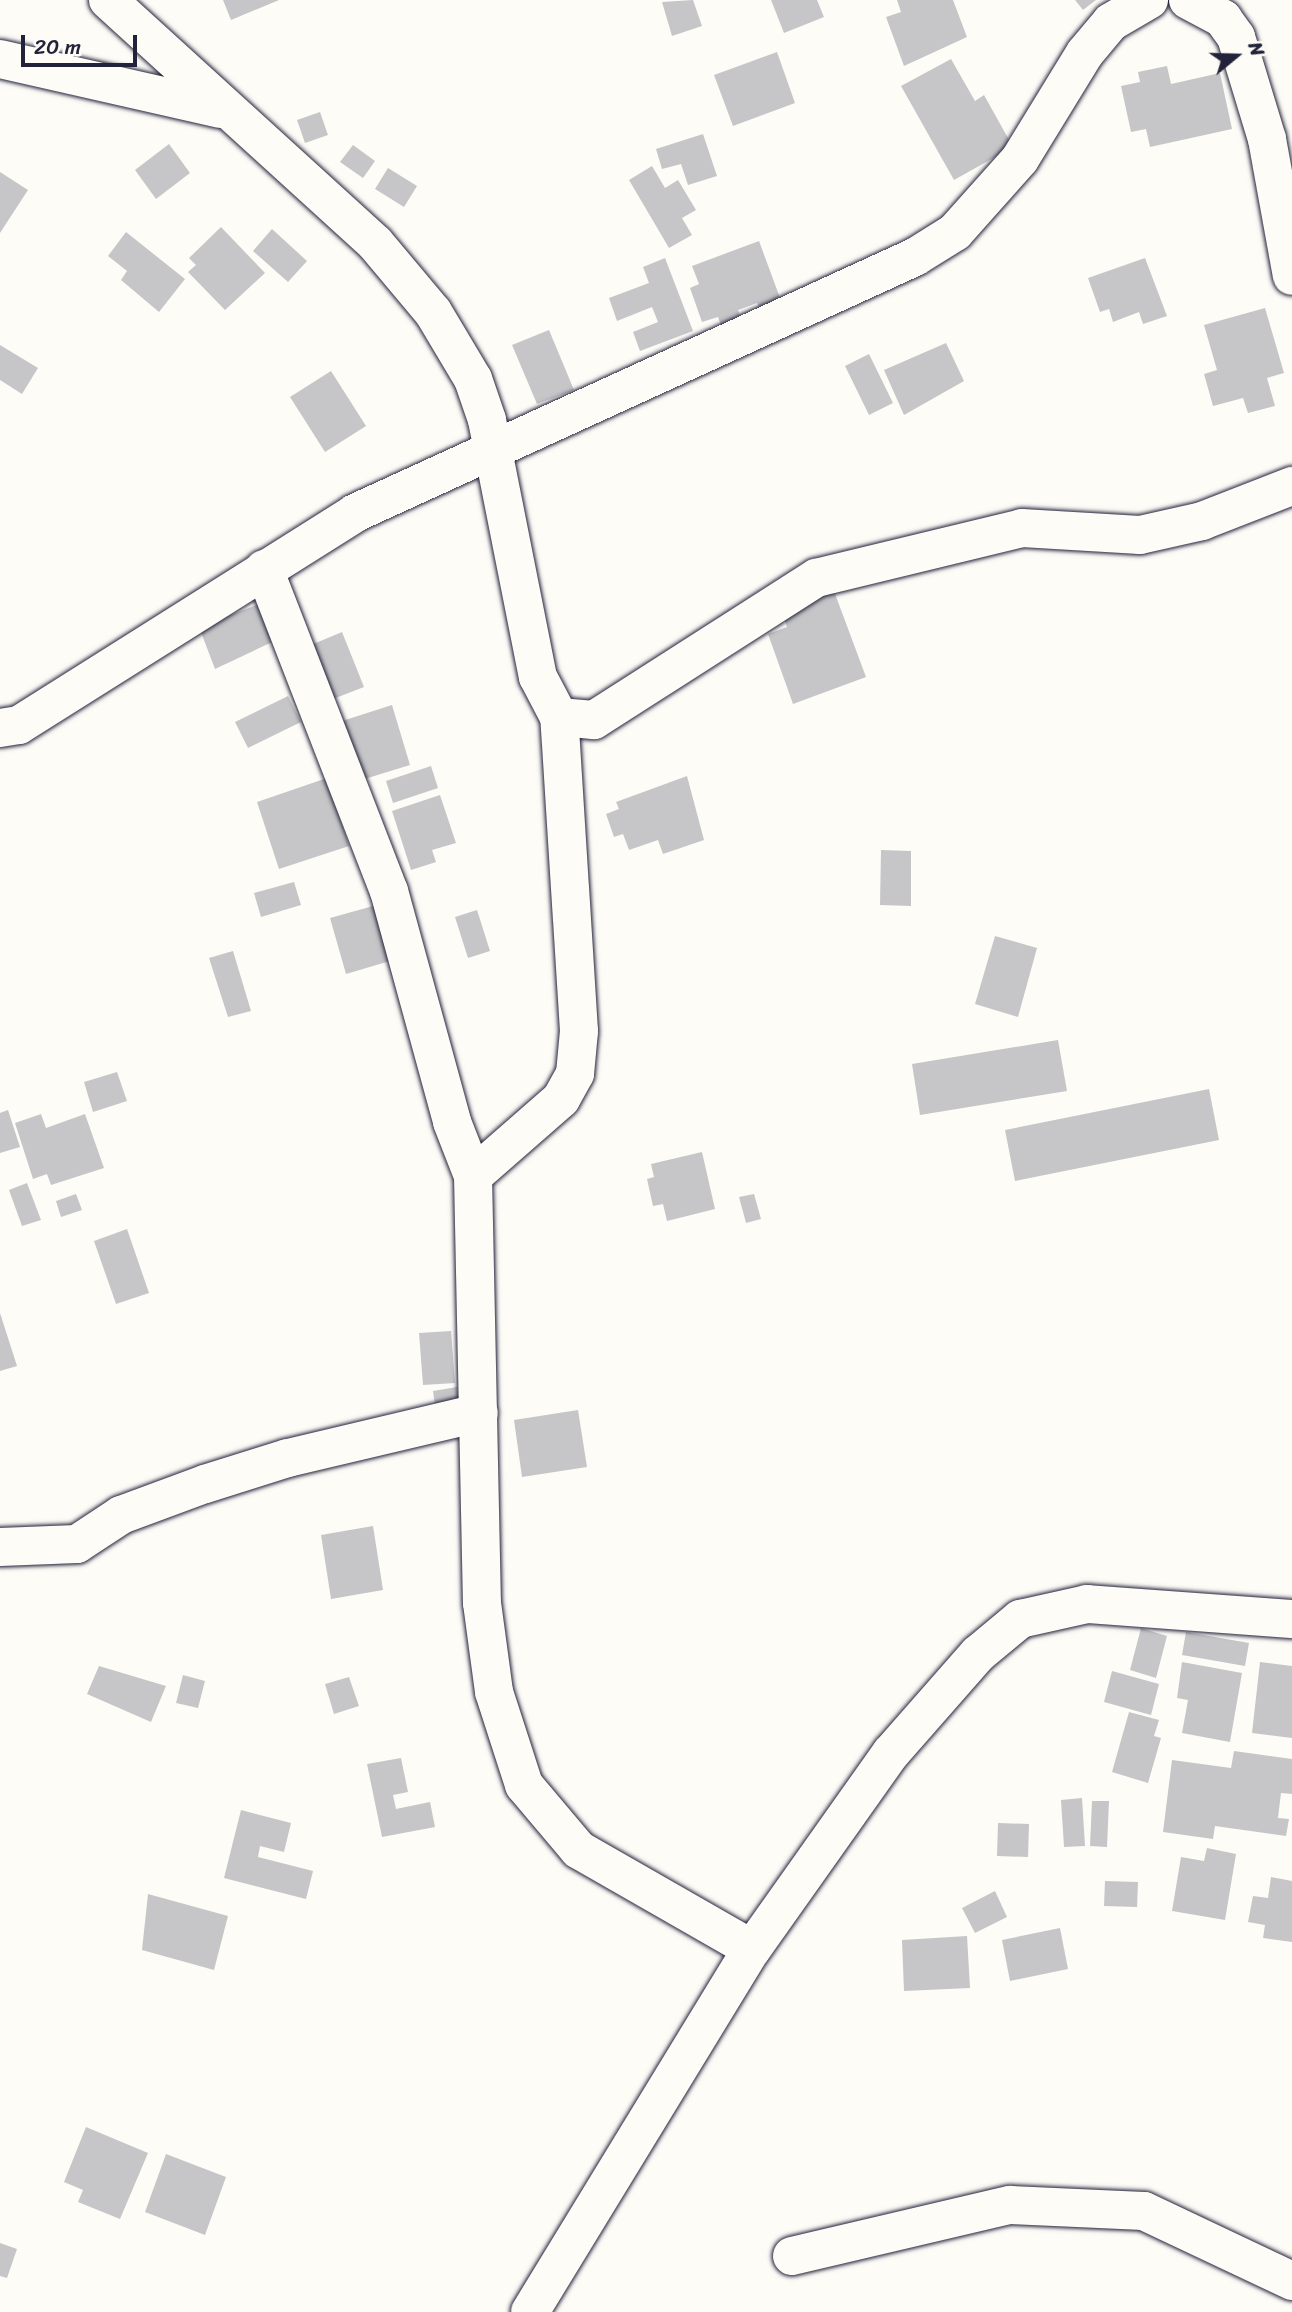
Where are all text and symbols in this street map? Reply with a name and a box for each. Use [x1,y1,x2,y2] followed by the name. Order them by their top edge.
[24,21,140,65] scale bar
[1201,21,1271,91] north arrow
[34,28,81,66] text: 20 m
[1239,37,1274,61] text: N

